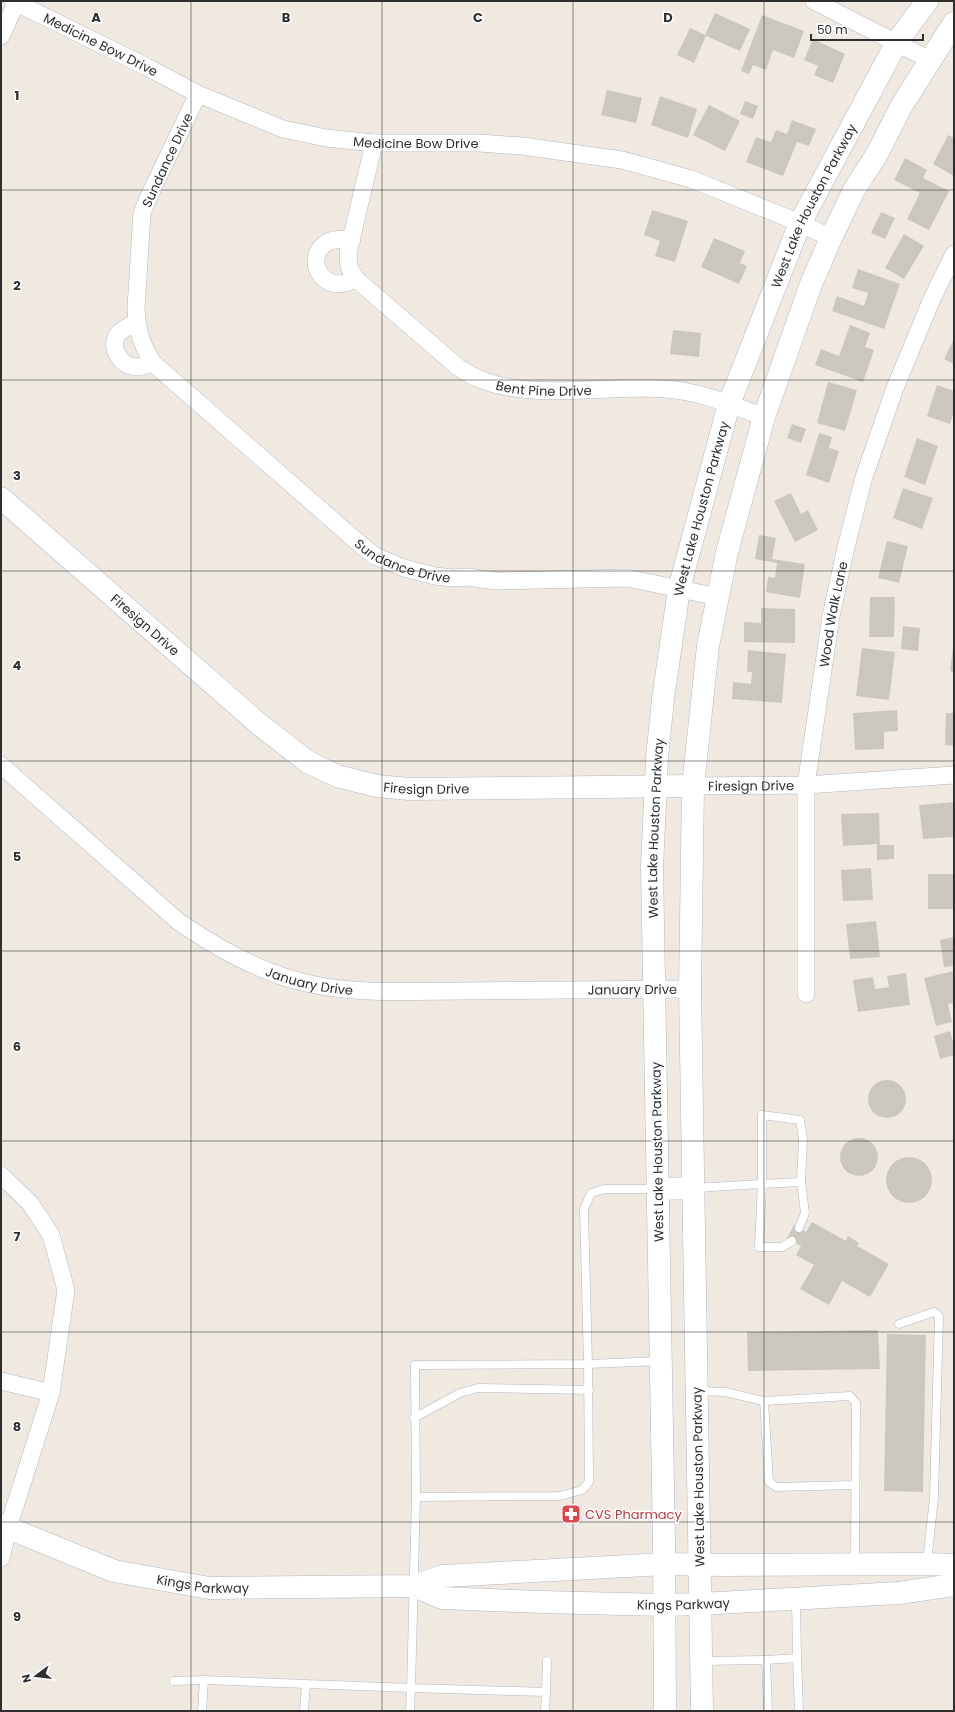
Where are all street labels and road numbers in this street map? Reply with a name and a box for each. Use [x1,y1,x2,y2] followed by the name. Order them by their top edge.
[40,9,161,81] street label: Medicine Bow Drive
[137,110,198,211] street label: Sundance Drive
[766,120,862,291] street label: West Lake Houston Parkway
[352,132,478,153] street label: Medicine Bow Drive
[494,376,592,401] street label: Bent Pine Drive
[669,418,734,597] street label: West Lake Houston Parkway
[350,535,451,588] street label: Sundance Drive
[815,560,853,668] street label: Wood Walk Lane
[106,589,184,660] street label: Firesign Drive
[643,737,669,918] street label: West Lake Houston Parkway
[708,776,794,796] street label: Firesign Drive
[383,778,469,799] street label: Firesign Drive
[263,962,354,1000] street label: January Drive
[588,980,677,1000] street label: January Drive
[646,1061,669,1242] street label: West Lake Houston Parkway
[687,1386,710,1567] street label: West Lake Houston Parkway
[155,1570,250,1598] street label: Kings Parkway
[637,1593,731,1615] street label: Kings Parkway

